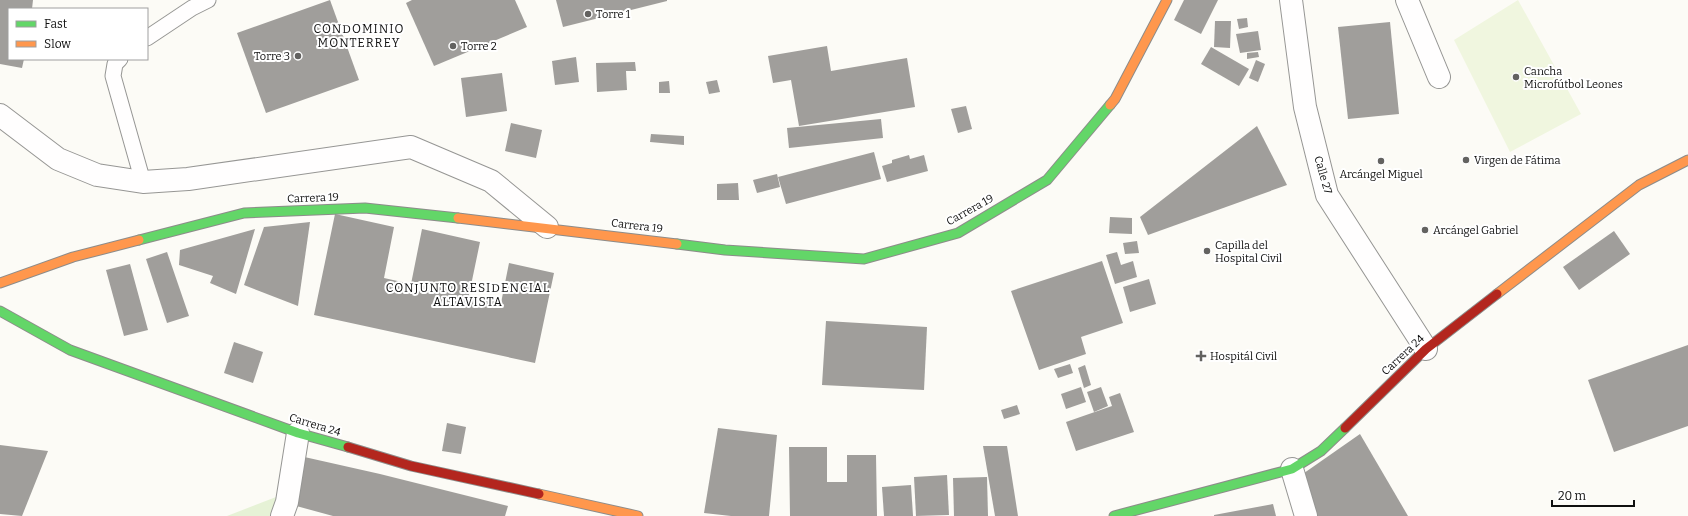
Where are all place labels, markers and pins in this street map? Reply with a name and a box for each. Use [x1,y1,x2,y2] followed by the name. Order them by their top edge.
[596,8,631,21] place label: Torre 1
[583,9,593,19] marker: Torre 1
[461,40,497,53] place label: Torre 2
[448,41,458,51] marker: Torre 2
[254,50,290,63] place label: Torre 3
[293,51,303,61] marker: Torre 3
[1524,65,1623,91] place label: Cancha Microfútbol Leones
[1511,72,1521,82] marker: Cancha Microfútbol Leones
[1474,154,1561,167] place label: Virgen de Fátima
[1461,155,1471,165] marker: Virgen de Fátima
[1376,156,1386,166] marker: Arcángel Miguel
[1339,168,1423,181] place label: Arcángel Miguel
[1433,224,1519,237] place label: Arcángel Gabriel
[1420,225,1430,235] marker: Arcángel Gabriel
[1215,239,1282,265] place label: Capilla del Hospital Civil
[1202,246,1212,256] marker: Capilla del Hospital Civil
[1195,350,1207,362] marker: Hospitál Civil
[1210,350,1277,363] place label: Hospitál Civil

